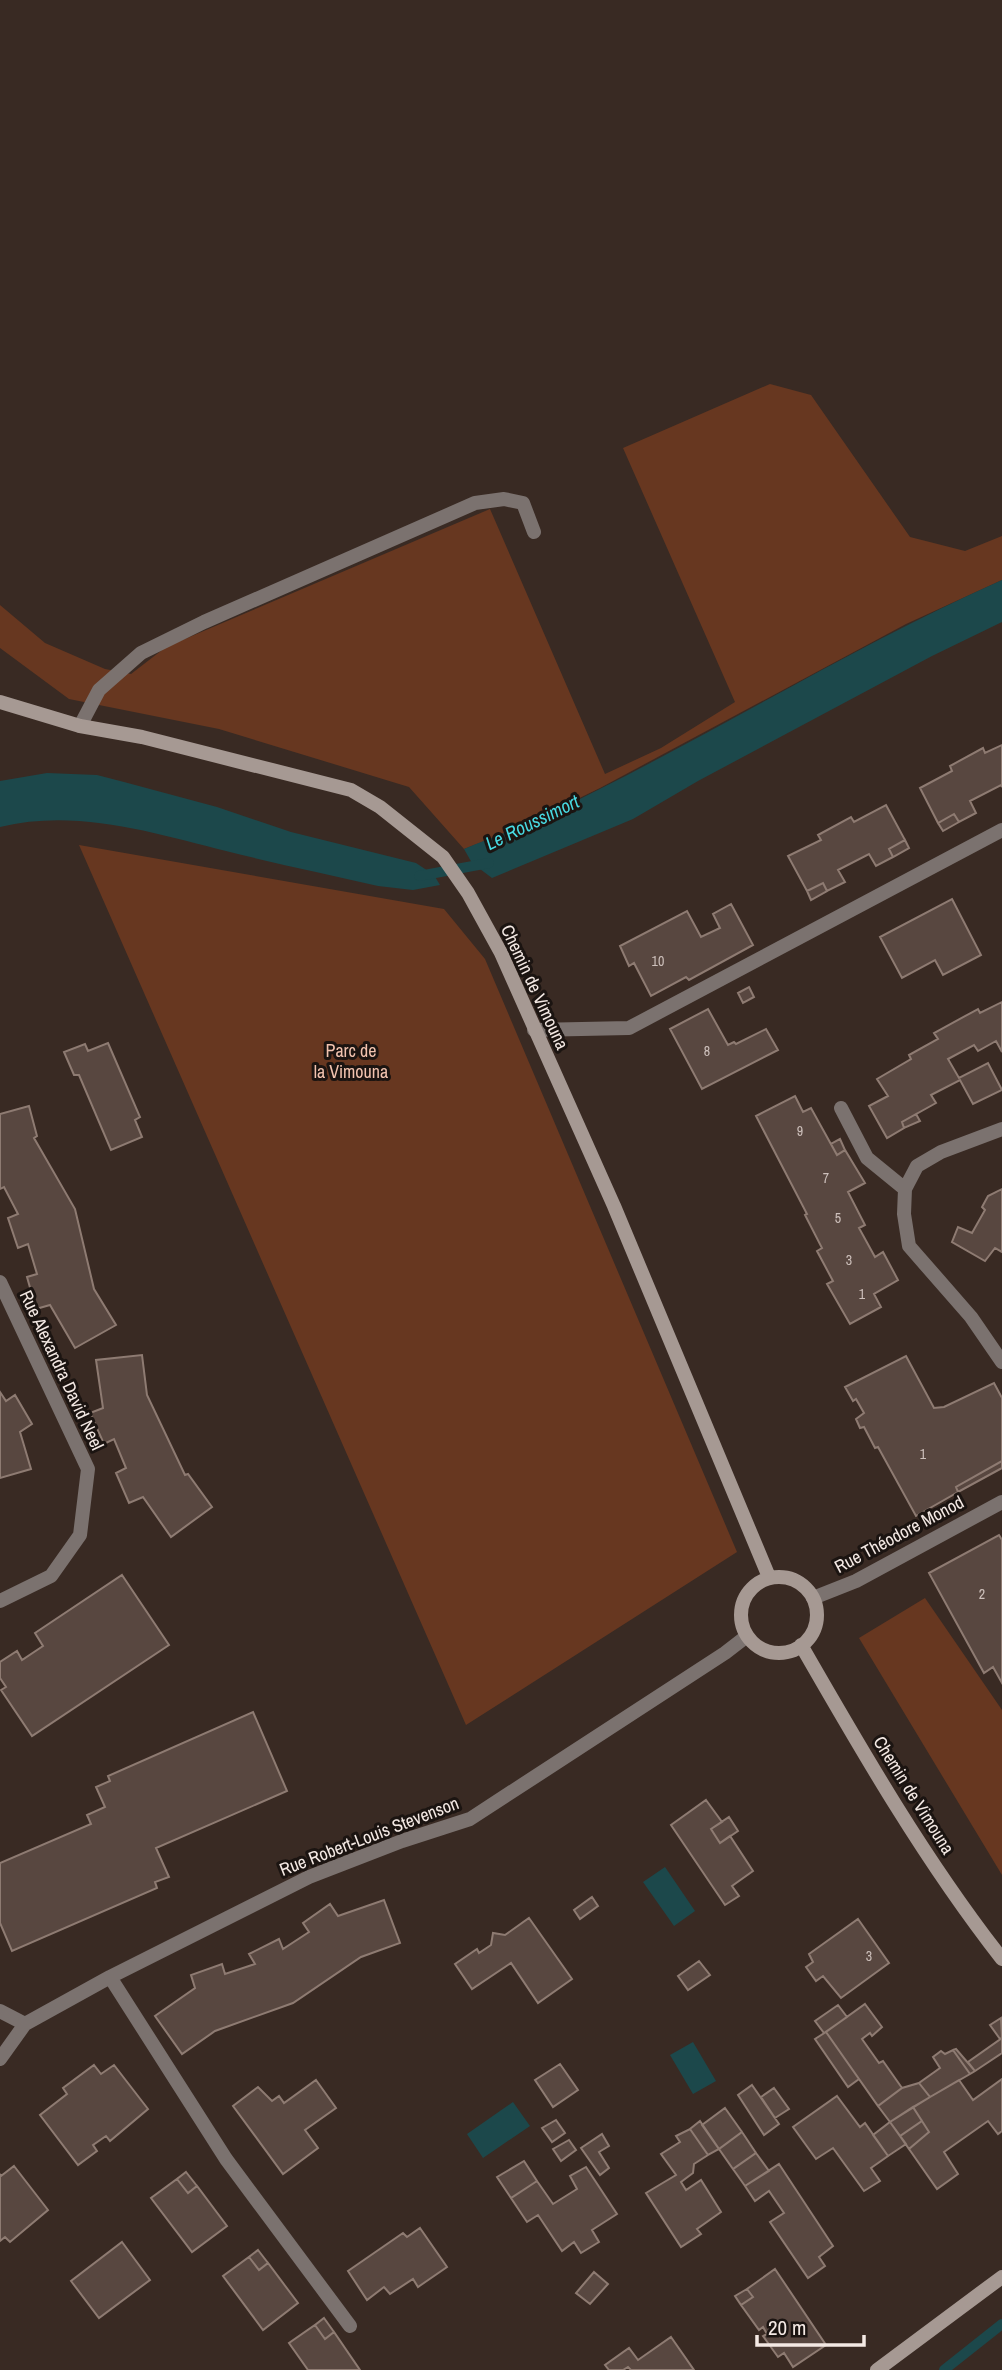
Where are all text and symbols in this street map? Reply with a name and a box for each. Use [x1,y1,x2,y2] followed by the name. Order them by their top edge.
[481,788,584,856] water label: Le Roussimort
[495,920,575,1054] street label: Chemin de Vimouna
[652,952,664,970] house number: 10
[314,1038,388,1084] park label: Parc de la Vimouna
[704,1042,710,1060] house number: 8
[797,1122,803,1140] house number: 9
[823,1169,829,1187] house number: 7
[835,1209,841,1227] house number: 5
[846,1251,852,1269] house number: 3
[859,1285,866,1303] house number: 1
[14,1286,110,1454] street label: Rue Alexandra David Neel
[920,1445,927,1463] house number: 1
[830,1489,968,1579] street label: Rue Théodore Monod
[979,1585,985,1603] house number: 2
[868,1731,960,1859] street label: Chemin de Vimouna
[276,1790,462,1882] street label: Rue Robert-Louis Stevenson
[866,1947,872,1965] house number: 3
[757,2304,864,2348] scale bar
[768,2313,806,2342] text: 20 m

